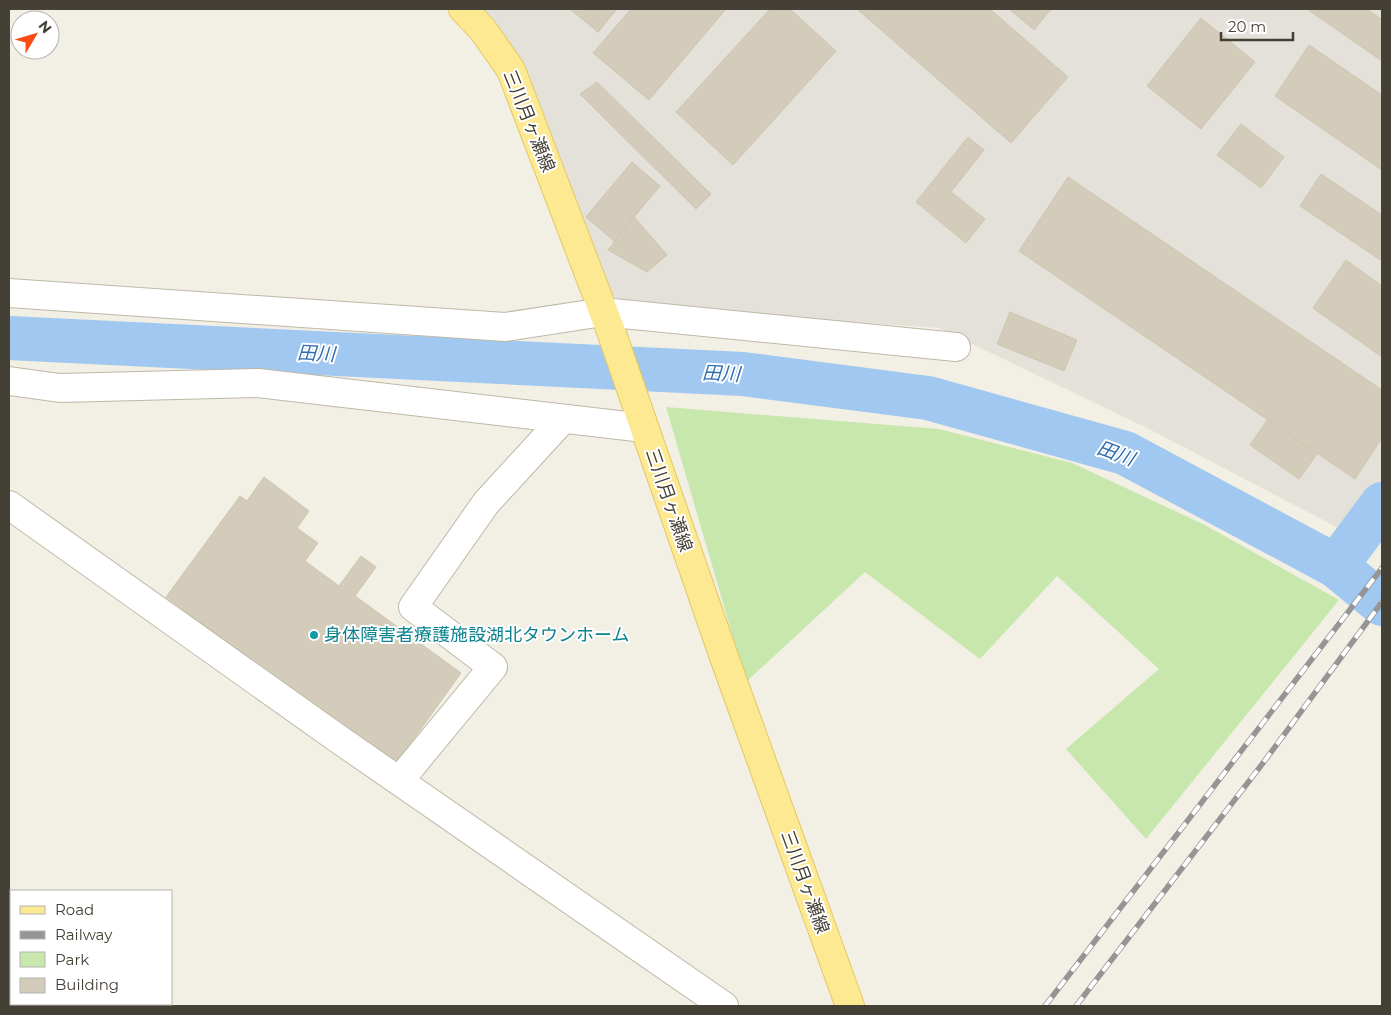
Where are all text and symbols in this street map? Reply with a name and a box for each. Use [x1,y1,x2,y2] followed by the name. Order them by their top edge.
[10,10,60,60] north arrow
[1221,10,1294,42] scale bar
[35,17,56,37] text: N
[1228,17,1266,36] text: 20 m
[499,67,559,175] street label: 三川月ヶ瀬線
[296,341,338,366] water label: 田川
[701,361,743,386] water label: 田川
[1094,436,1139,471] water label: 田川
[641,445,697,555] street label: 三川月ヶ瀬線
[324,624,629,646] place label: 身体障害者療護施設湖北タウンホーム
[308,629,320,641] marker: 身体障害者療護施設湖北タウンホーム
[776,827,834,937] street label: 三川月ヶ瀬線
[10,890,172,1005] legend
[55,900,94,919] text: Road
[55,925,113,944] text: Railway
[55,950,89,969] text: Park
[55,975,119,994] text: Building

